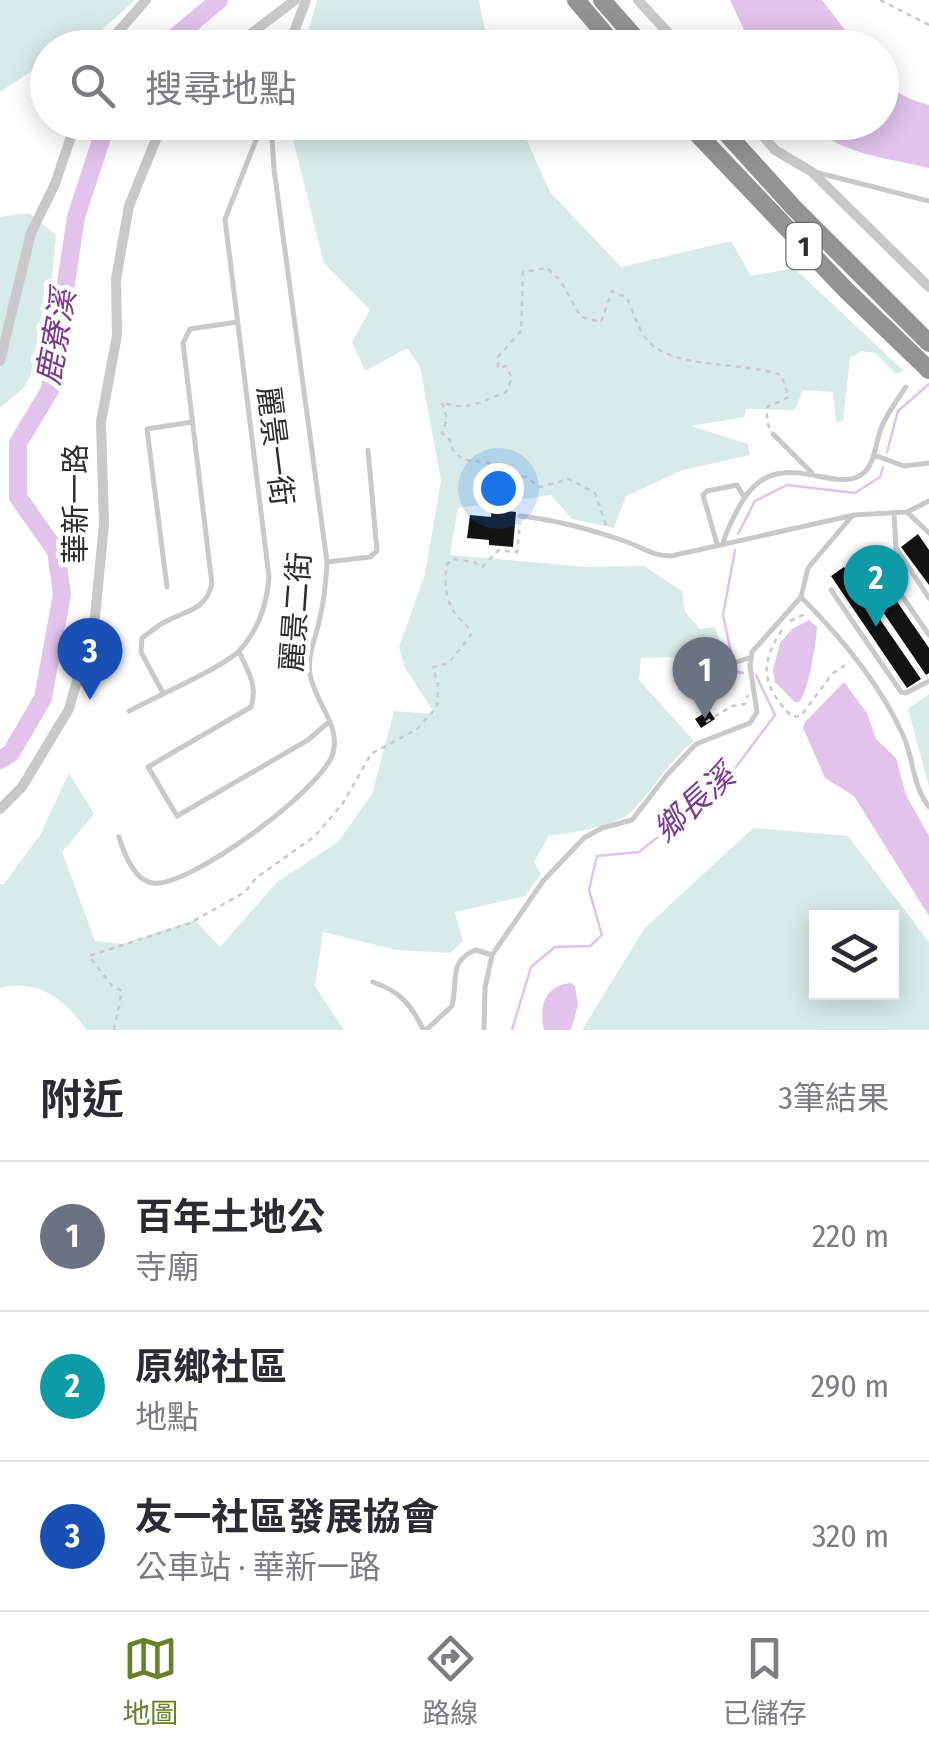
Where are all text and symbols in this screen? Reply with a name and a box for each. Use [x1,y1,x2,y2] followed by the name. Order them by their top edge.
[30,30,899,140] search box
[65,58,120,113] icon: search
[145,66,297,112] text: 搜尋地點
[786,223,822,269] road number: 1
[29,282,84,388] water label: 鹿寮溪
[250,384,300,508] street label: 麗景一街
[58,444,94,564] street label: 華新一路
[473,463,524,514] your location
[844,544,908,627] pin: 2
[274,551,318,673] street label: 麗景二街
[58,618,122,700] pin: 3
[672,636,738,719] pin: 1
[646,754,745,849] water label: 鄉長溪
[809,910,899,1000] map controls
[809,910,899,1000] button: layers
[40,1075,124,1125] text: 附近
[779,1079,889,1117] text: 3筆結果
[135,1194,325,1240] text: 百年土地公
[66,1217,79,1255] text: 1
[812,1217,889,1255] text: 220 m
[135,1248,199,1286] text: 寺廟
[135,1344,287,1390] text: 原鄉社區
[65,1367,80,1405] text: 2
[811,1367,889,1405] text: 290 m
[135,1398,199,1436] text: 地點
[135,1494,439,1540] text: 友一社區發展協會
[65,1517,80,1555] text: 3
[812,1517,889,1555] text: 320 m
[135,1548,381,1586] text: 公車站 · 華新一路
[122,1631,178,1731] tab: 地圖
[422,1631,479,1731] tab: 路線
[723,1631,807,1731] tab: 已儲存

